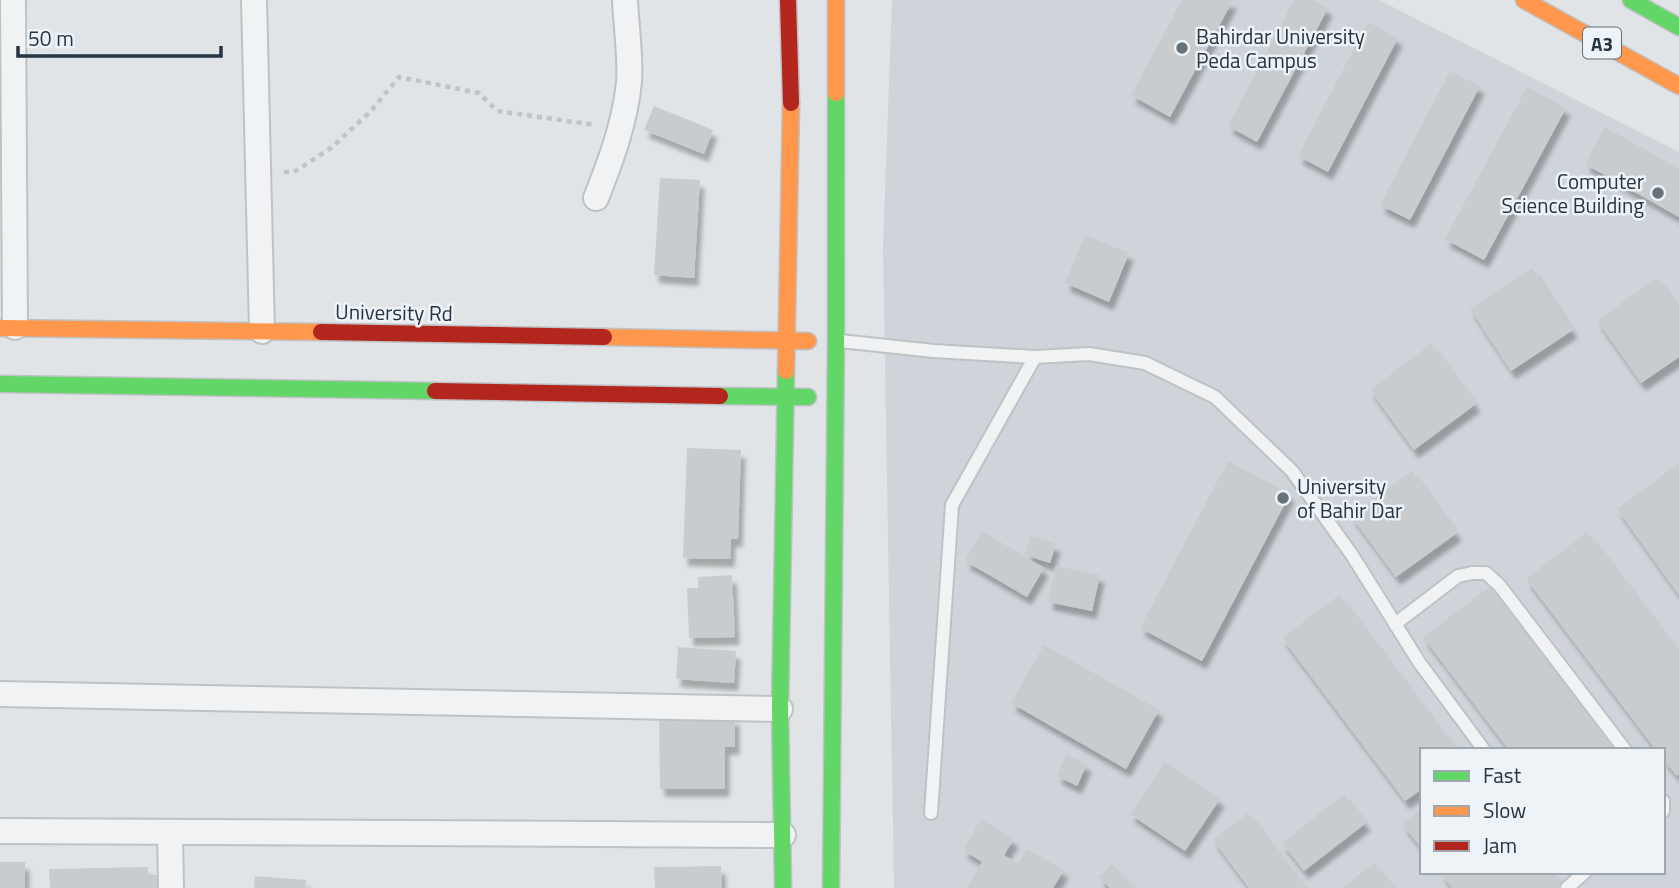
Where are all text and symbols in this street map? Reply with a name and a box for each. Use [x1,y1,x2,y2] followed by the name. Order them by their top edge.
[18,14,220,58] scale bar
[1196,20,1365,76] place label: Bahirdar University Peda Campus
[28,22,74,54] text: 50 m
[1583,28,1621,58] road number: A3
[1174,40,1190,56] marker: Bahirdar University Peda Campus
[1501,165,1644,221] place label: Computer Science Building
[1650,185,1666,201] marker: Computer Science Building
[335,295,453,329] street label: University Rd
[1297,470,1402,526] place label: University of Bahir Dar
[1275,490,1291,506] marker: University of Bahir Dar
[1420,748,1665,874] legend
[1483,759,1522,791] text: Fast
[1483,794,1526,826] text: Slow
[1483,829,1517,861] text: Jam

